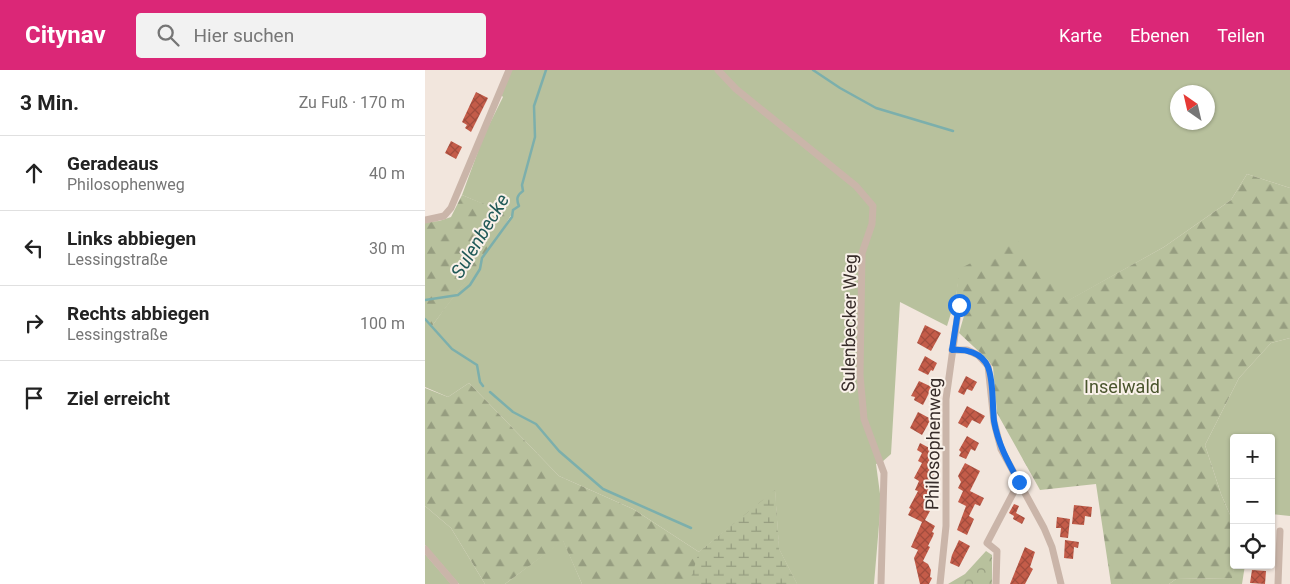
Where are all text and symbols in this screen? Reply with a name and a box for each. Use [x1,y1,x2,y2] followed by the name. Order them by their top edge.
[136,13,486,58] search box
[25,21,106,49] text: Citynav
[154,21,182,49] icon: search
[194,24,294,47] text: Hier suchen
[1059,25,1102,46] text: Karte
[1130,25,1189,46] text: Ebenen
[1217,25,1265,46] text: Teilen
[1170,85,1215,130] north arrow
[20,91,79,115] text: 3 Min.
[299,93,405,112] text: Zu Fuß · 170 m
[67,152,159,175] text: Geradeaus
[20,159,48,187] icon: ahead
[369,164,405,183] text: 40 m
[67,175,185,194] text: Philosophenweg
[446,189,514,282] water label: Sulenbecke
[67,227,196,250] text: Links abbiegen
[20,234,48,262] icon: left
[369,239,405,258] text: 30 m
[67,250,168,269] text: Lessingstraße
[837,254,861,392] street label: Sulenbecker Weg
[948,294,971,317] route start
[67,302,209,325] text: Rechts abbiegen
[20,309,48,337] icon: right
[360,314,405,333] text: 100 m
[67,325,168,344] text: Lessingstraße
[1084,376,1160,397] park label: Inselwald
[921,378,945,510] street label: Philosophenweg
[20,384,48,412] icon: arrive
[67,387,170,410] text: Ziel erreicht
[1230,434,1275,569] map controls
[1230,434,1275,479] button: +
[1008,471,1031,494] route end
[1230,479,1275,524] button: −
[1230,524,1275,569] button: locate

